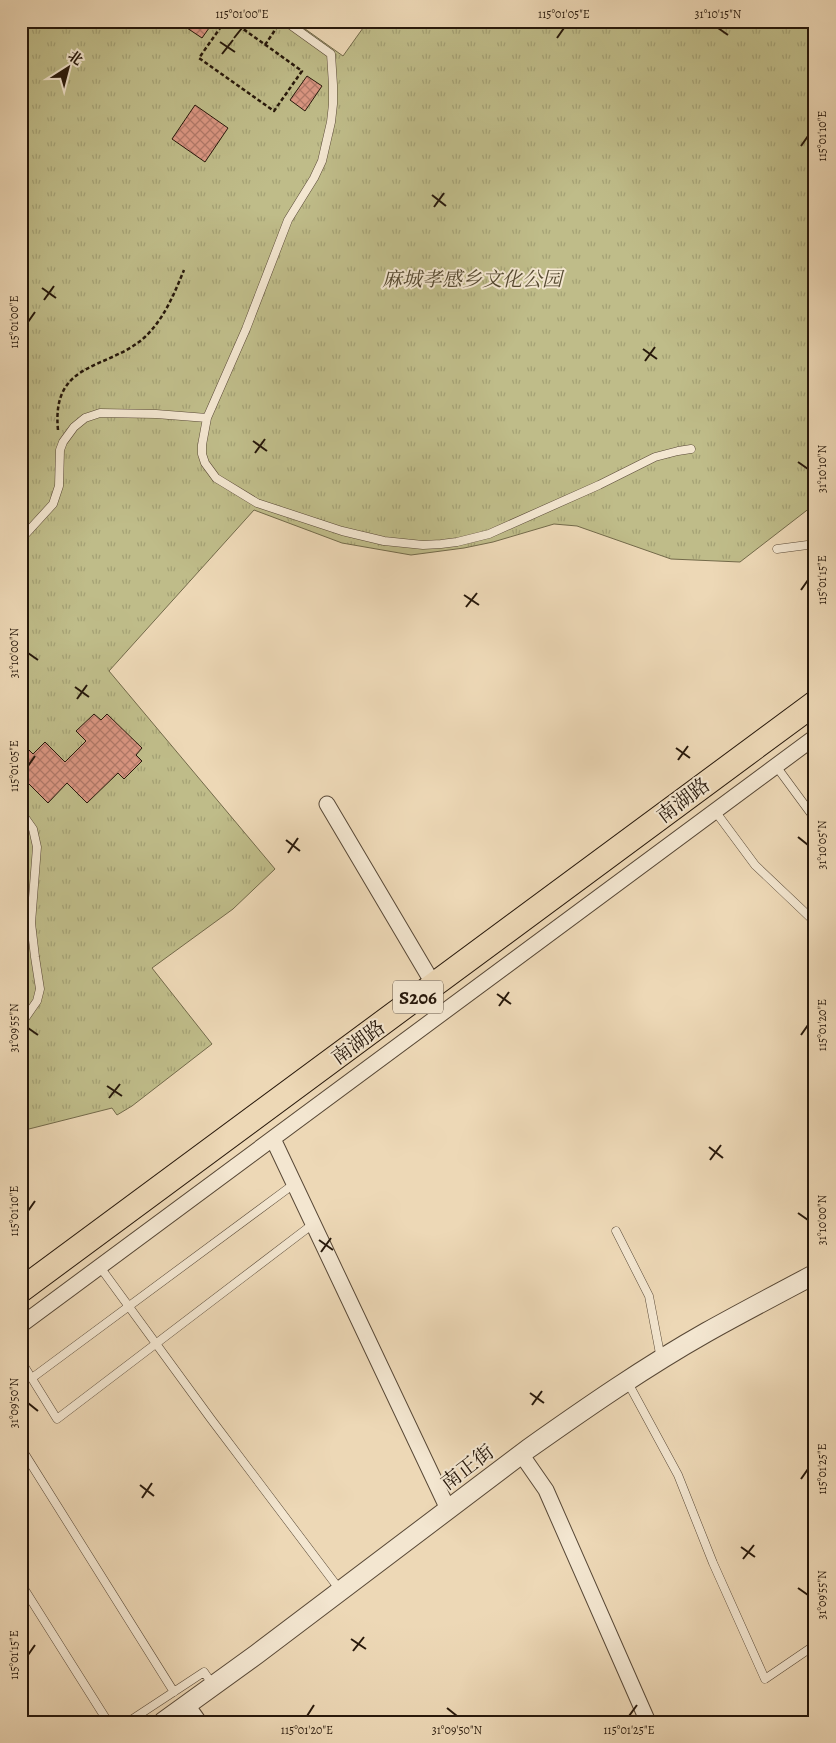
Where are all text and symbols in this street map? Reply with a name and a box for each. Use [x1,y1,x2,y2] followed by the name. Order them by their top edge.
[215,6,269,22] text: 115°01'00"E
[538,6,590,22] text: 115°01'05"E
[695,6,742,22] text: 31°10'15"N
[42,42,92,92] north arrow
[64,46,87,70] text: 北
[814,111,830,161] text: 115°01'10"E
[382,266,565,293] park label: 麻城孝感乡文化公园
[6,295,22,349] text: 115°01'00"E
[814,445,830,493] text: 31°10'10"N
[814,555,830,605] text: 115°01'15"E
[6,627,22,678] text: 31°10'00"N
[6,740,22,792] text: 115°01'05"E
[651,772,715,829] street label: 南湖路
[814,820,830,870] text: 31°10'05"N
[393,980,443,1014] road number: S206
[814,999,830,1051] text: 115°01'20"E
[6,1003,22,1053] text: 31°09'55"N
[326,1014,390,1071] street label: 南湖路
[6,1186,22,1236] text: 115°01'10"E
[814,1194,830,1245] text: 31°10'00"N
[6,1377,22,1428] text: 31°09'50"N
[435,1439,499,1496] street label: 南正街
[814,1443,830,1495] text: 115°01'25"E
[814,1570,830,1620] text: 31°09'55"N
[6,1630,22,1680] text: 115°01'15"E
[281,1722,333,1738] text: 115°01'20"E
[432,1722,483,1738] text: 31°09'50"N
[603,1722,655,1738] text: 115°01'25"E

